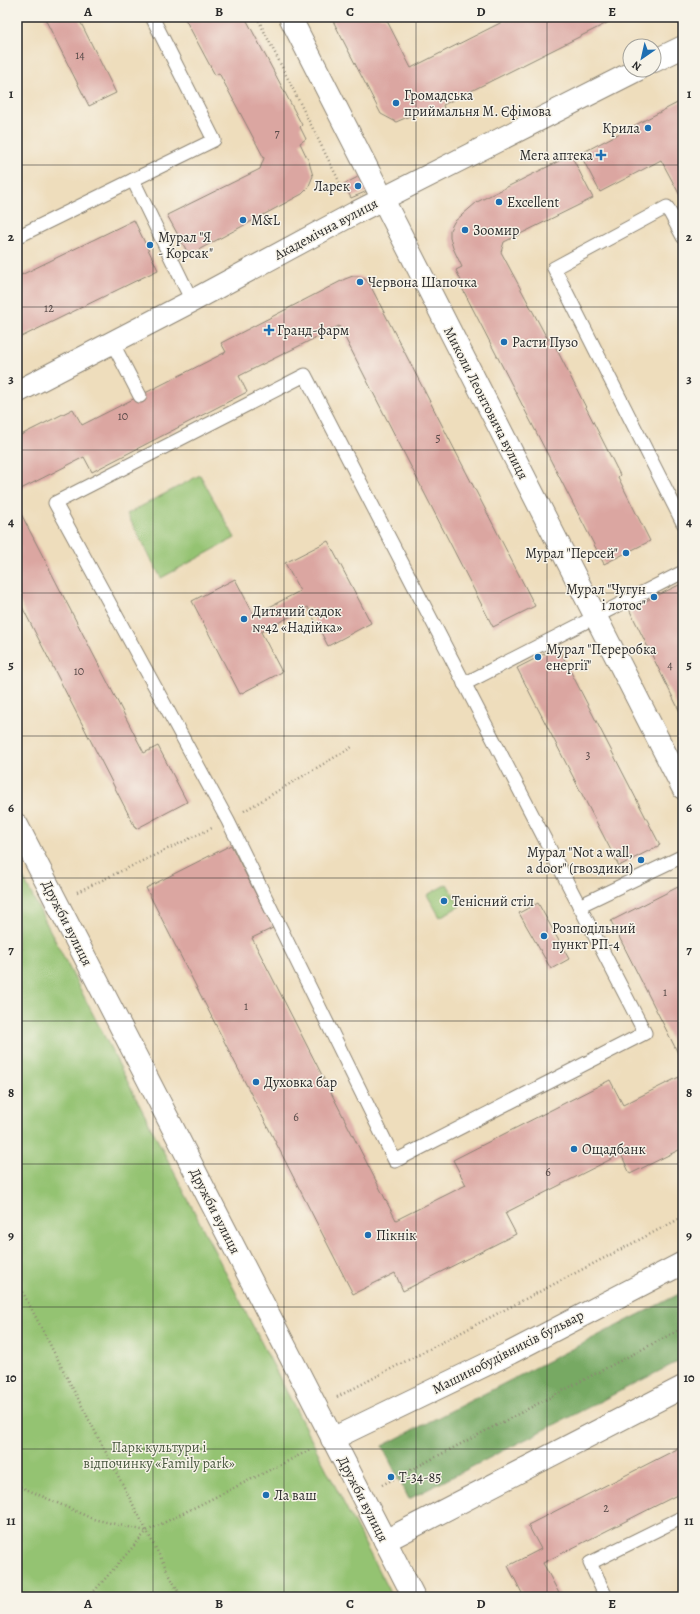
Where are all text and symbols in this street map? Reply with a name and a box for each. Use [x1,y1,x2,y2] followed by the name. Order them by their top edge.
[83,3,93,20] text: A
[215,3,223,20] text: B
[346,3,354,20] text: C
[476,3,486,20] text: D
[608,3,616,20] text: E
[622,38,662,78] north arrow
[75,47,85,63] house number: 14
[629,57,644,74] text: N
[9,85,14,102] text: 1
[687,85,692,102] text: 1
[404,86,552,121] place label: Громадська приймальня М. Єфімова
[391,98,401,108] marker: Громадська приймальня М. Єфімова
[602,119,641,138] place label: Крила
[643,123,653,133] marker: Крила
[274,125,280,141] house number: 7
[520,146,594,165] place label: Мега аптека
[596,150,606,160] marker: Мега аптека
[314,177,350,196] place label: Ларек
[353,181,363,191] marker: Ларек
[507,193,559,212] place label: Excellent
[270,194,381,265] street label: Академічна вулиця
[494,197,504,207] marker: Excellent
[251,211,281,230] place label: M&L
[238,215,248,225] marker: M&L
[473,221,519,240] place label: Зоомир
[460,225,470,235] marker: Зоомир
[8,228,15,245] text: 2
[158,228,213,263] place label: Мурал "Я - Корсак"
[686,228,693,245] text: 2
[145,240,155,250] marker: Мурал "Я - Корсак"
[368,273,478,292] place label: Червона Шапочка
[355,277,365,287] marker: Червона Шапочка
[44,300,54,316] house number: 12
[277,321,349,340] place label: Гранд-фарм
[439,323,533,483] street label: Миколи Леонтовича вулиця
[264,325,274,335] marker: Гранд-фарм
[512,333,578,352] place label: Расти Пузо
[499,337,509,347] marker: Расти Пузо
[8,370,14,387] text: 3
[686,370,692,387] text: 3
[118,408,128,424] house number: 10
[435,430,441,446] house number: 5
[8,513,14,530] text: 4
[686,513,692,530] text: 4
[525,544,618,563] place label: Мурал "Персей"
[621,548,631,558] marker: Мурал "Персей"
[566,580,646,615] place label: Мурал "Чугун і лотос"
[649,592,659,602] marker: Мурал "Чугун і лотос"
[252,602,342,637] place label: Дитячий садок №42 «Надійка»
[239,614,249,624] marker: Дитячий садок №42 «Надійка»
[546,640,657,675] place label: Мурал "Переробка енергії"
[533,652,543,662] marker: Мурал "Переробка енергії"
[8,656,14,673] text: 5
[686,656,692,673] text: 5
[667,657,673,673] house number: 4
[74,663,84,679] house number: 10
[586,747,591,763] house number: 3
[8,799,14,816] text: 6
[686,799,692,816] text: 6
[526,843,633,878] place label: Мурал "Not a wall, a door" (гвоздики)
[636,855,646,865] marker: Мурал "Not a wall, a door" (гвоздики)
[37,877,97,969] street label: Дружби вулиця
[452,892,534,911] place label: Тенісний стіл
[439,896,449,906] marker: Тенісний стіл
[552,919,636,954] place label: Розподільний пункт РП-4
[539,931,549,941] marker: Розподільний пункт РП-4
[8,941,14,958] text: 7
[686,941,692,958] text: 7
[663,984,667,1000] house number: 1
[244,998,248,1014] house number: 1
[264,1073,337,1092] place label: Духовка бар
[251,1077,261,1087] marker: Духовка бар
[8,1084,14,1101] text: 8
[686,1084,692,1101] text: 8
[293,1109,299,1125] house number: 6
[582,1140,646,1159] place label: Ощадбанк
[569,1144,579,1154] marker: Ощадбанк
[545,1164,551,1180] house number: 6
[185,1165,245,1257] street label: Дружби вулиця
[376,1226,416,1245] place label: Пікнік
[8,1227,14,1244] text: 9
[686,1227,692,1244] text: 9
[363,1230,373,1240] marker: Пікнік
[429,1305,587,1399] street label: Машинобудівників бульвар
[5,1369,17,1386] text: 10
[683,1369,695,1386] text: 10
[83,1438,235,1473] park label: Парк культури і відпочинку «Family park»
[333,1453,393,1545] street label: Дружби вулиця
[399,1468,441,1487] place label: Т-34-85
[386,1472,396,1482] marker: Т-34-85
[274,1486,317,1505] place label: Ла ваш
[261,1490,271,1500] marker: Ла ваш
[603,1500,609,1516] house number: 2
[6,1512,16,1529] text: 11
[684,1512,694,1529] text: 11
[83,1595,93,1612] text: A
[215,1595,223,1612] text: B
[346,1595,354,1612] text: C
[476,1595,486,1612] text: D
[608,1595,616,1612] text: E

